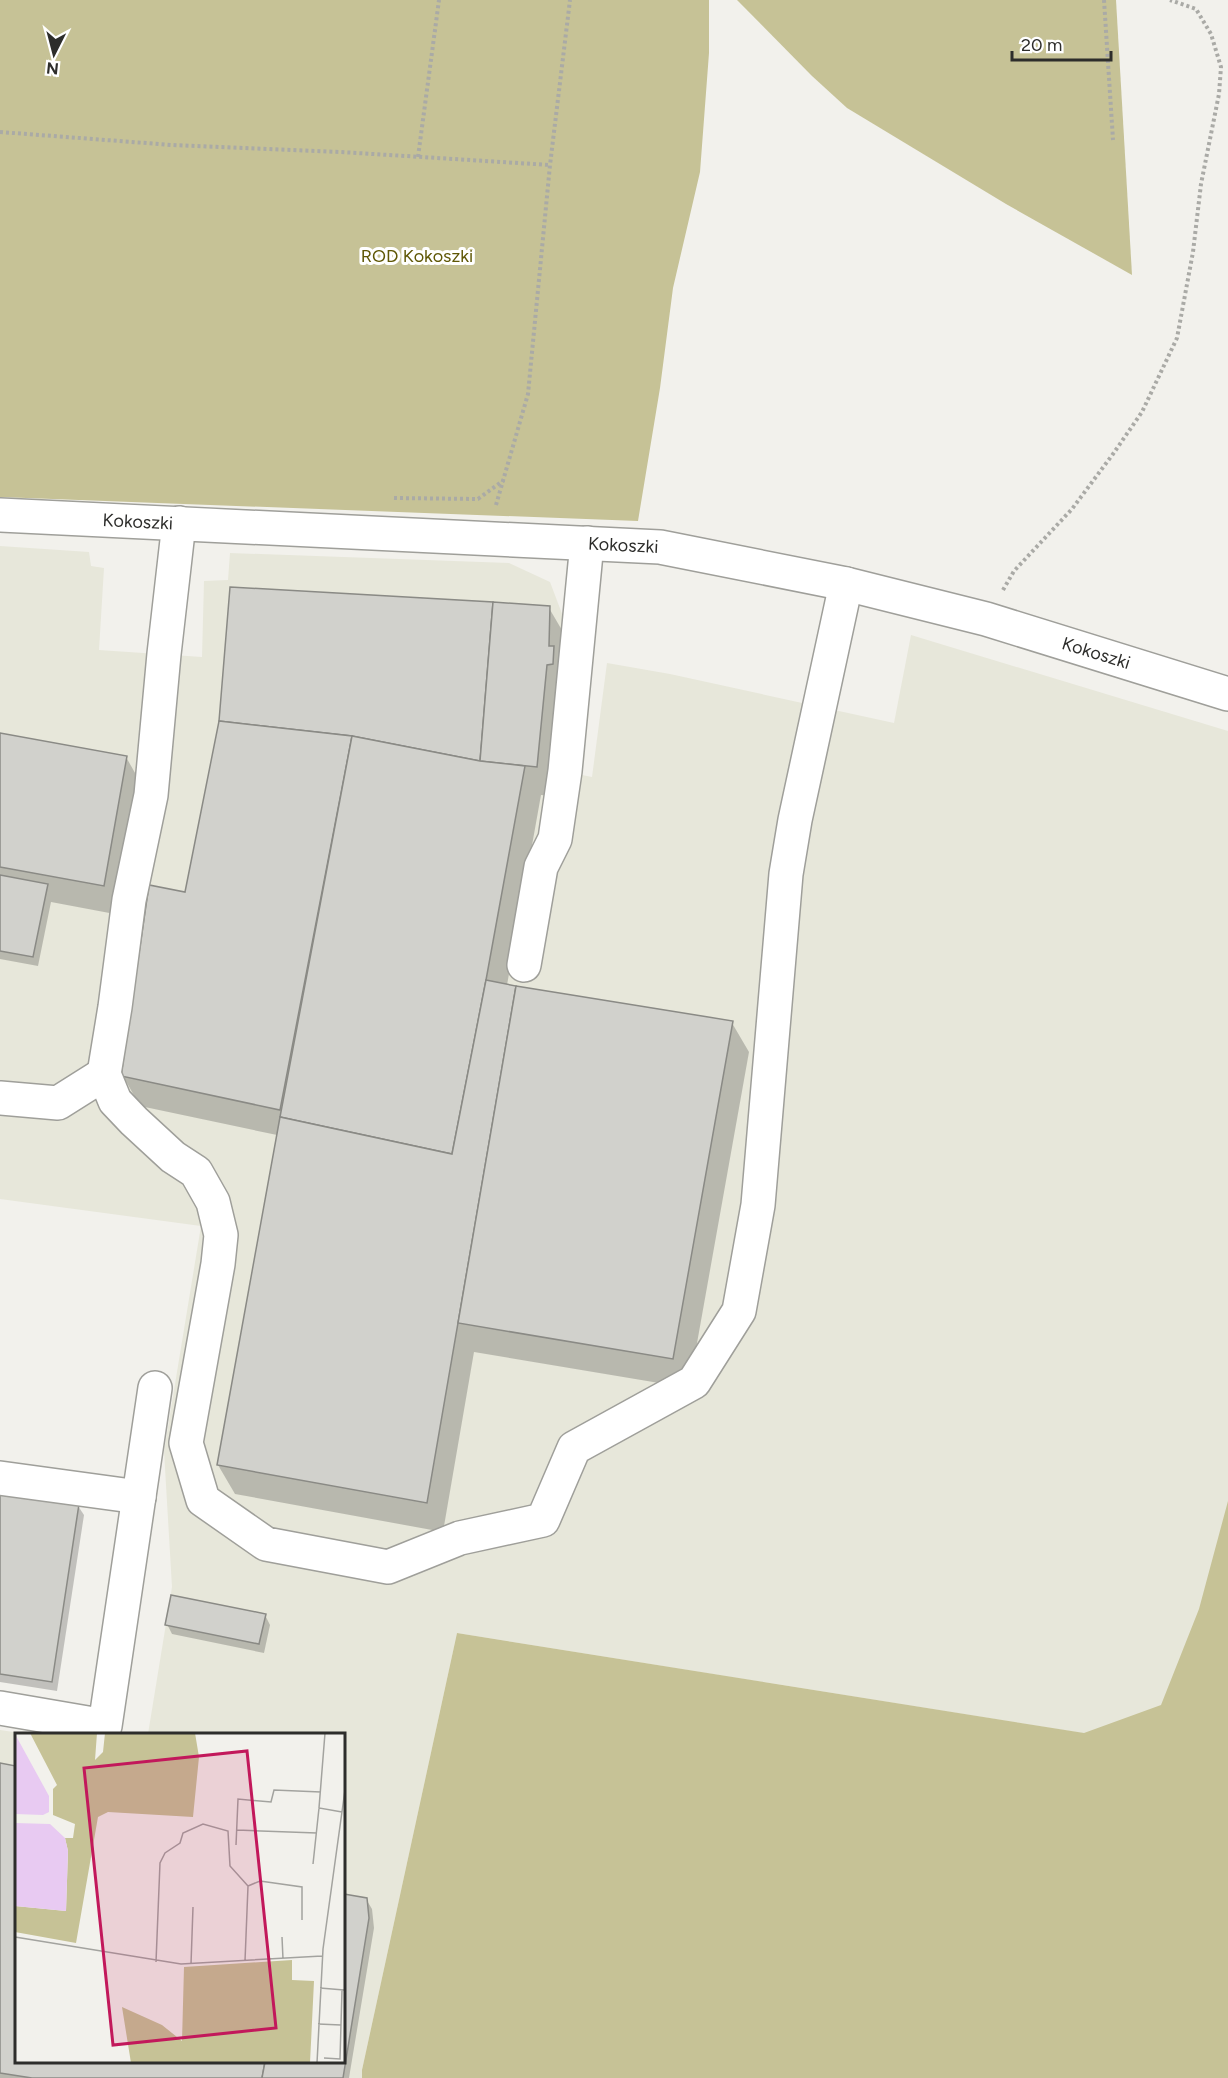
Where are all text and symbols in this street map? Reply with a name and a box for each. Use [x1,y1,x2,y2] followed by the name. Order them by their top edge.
[24,24,84,84] north arrow
[1012,24,1111,62] scale bar
[1021,34,1062,56] text: 20 m
[45,58,60,79] text: N
[361,245,473,267] park label: ROD Kokoszki
[102,509,174,534] street label: Kokoszki
[588,533,659,558] street label: Kokoszki
[1059,632,1133,674] street label: Kokoszki
[15,1733,345,2063] inset map

